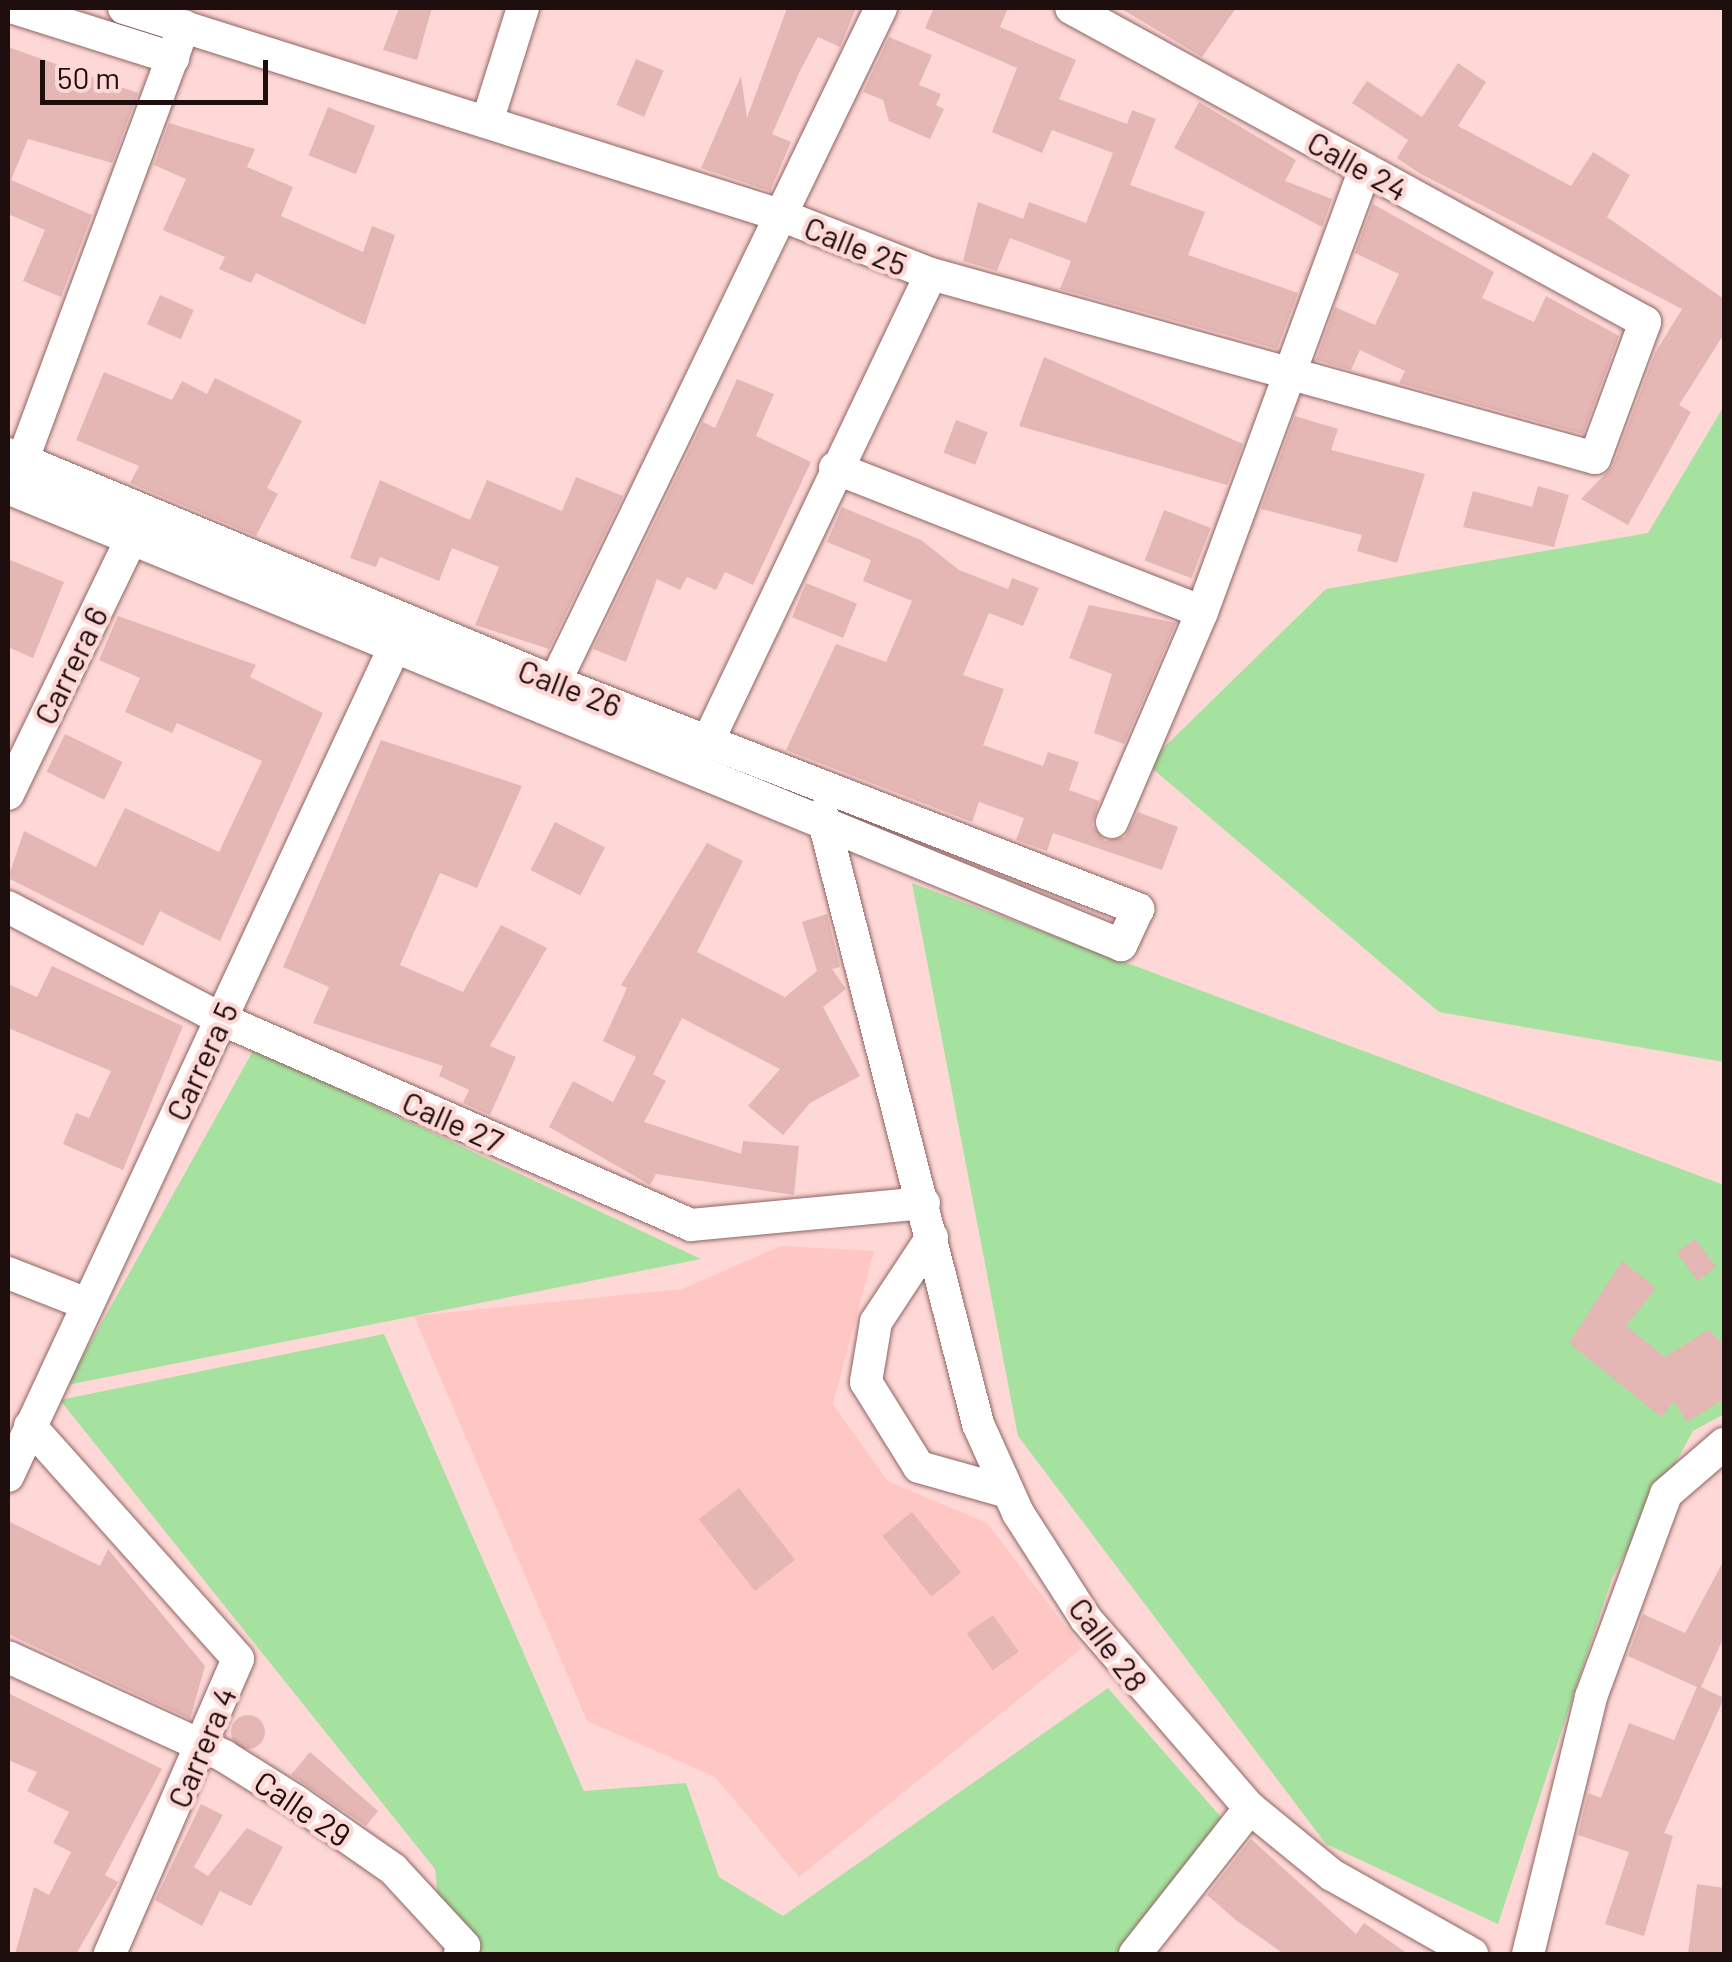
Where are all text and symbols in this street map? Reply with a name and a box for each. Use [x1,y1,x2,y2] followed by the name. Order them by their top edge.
[45,40,272,102] scale bar
[57,59,120,95] text: 50 m
[1301,122,1415,208] street label: Calle 24
[799,207,913,283] street label: Calle 25
[25,600,115,730] street label: Carrera 6
[513,650,627,724] street label: Calle 26
[157,996,245,1126] street label: Carrera 5
[397,1082,509,1160] street label: Calle 27
[1061,1589,1157,1699] street label: Calle 28
[158,1681,244,1813] street label: Carrera 4
[248,1762,358,1854] street label: Calle 29

